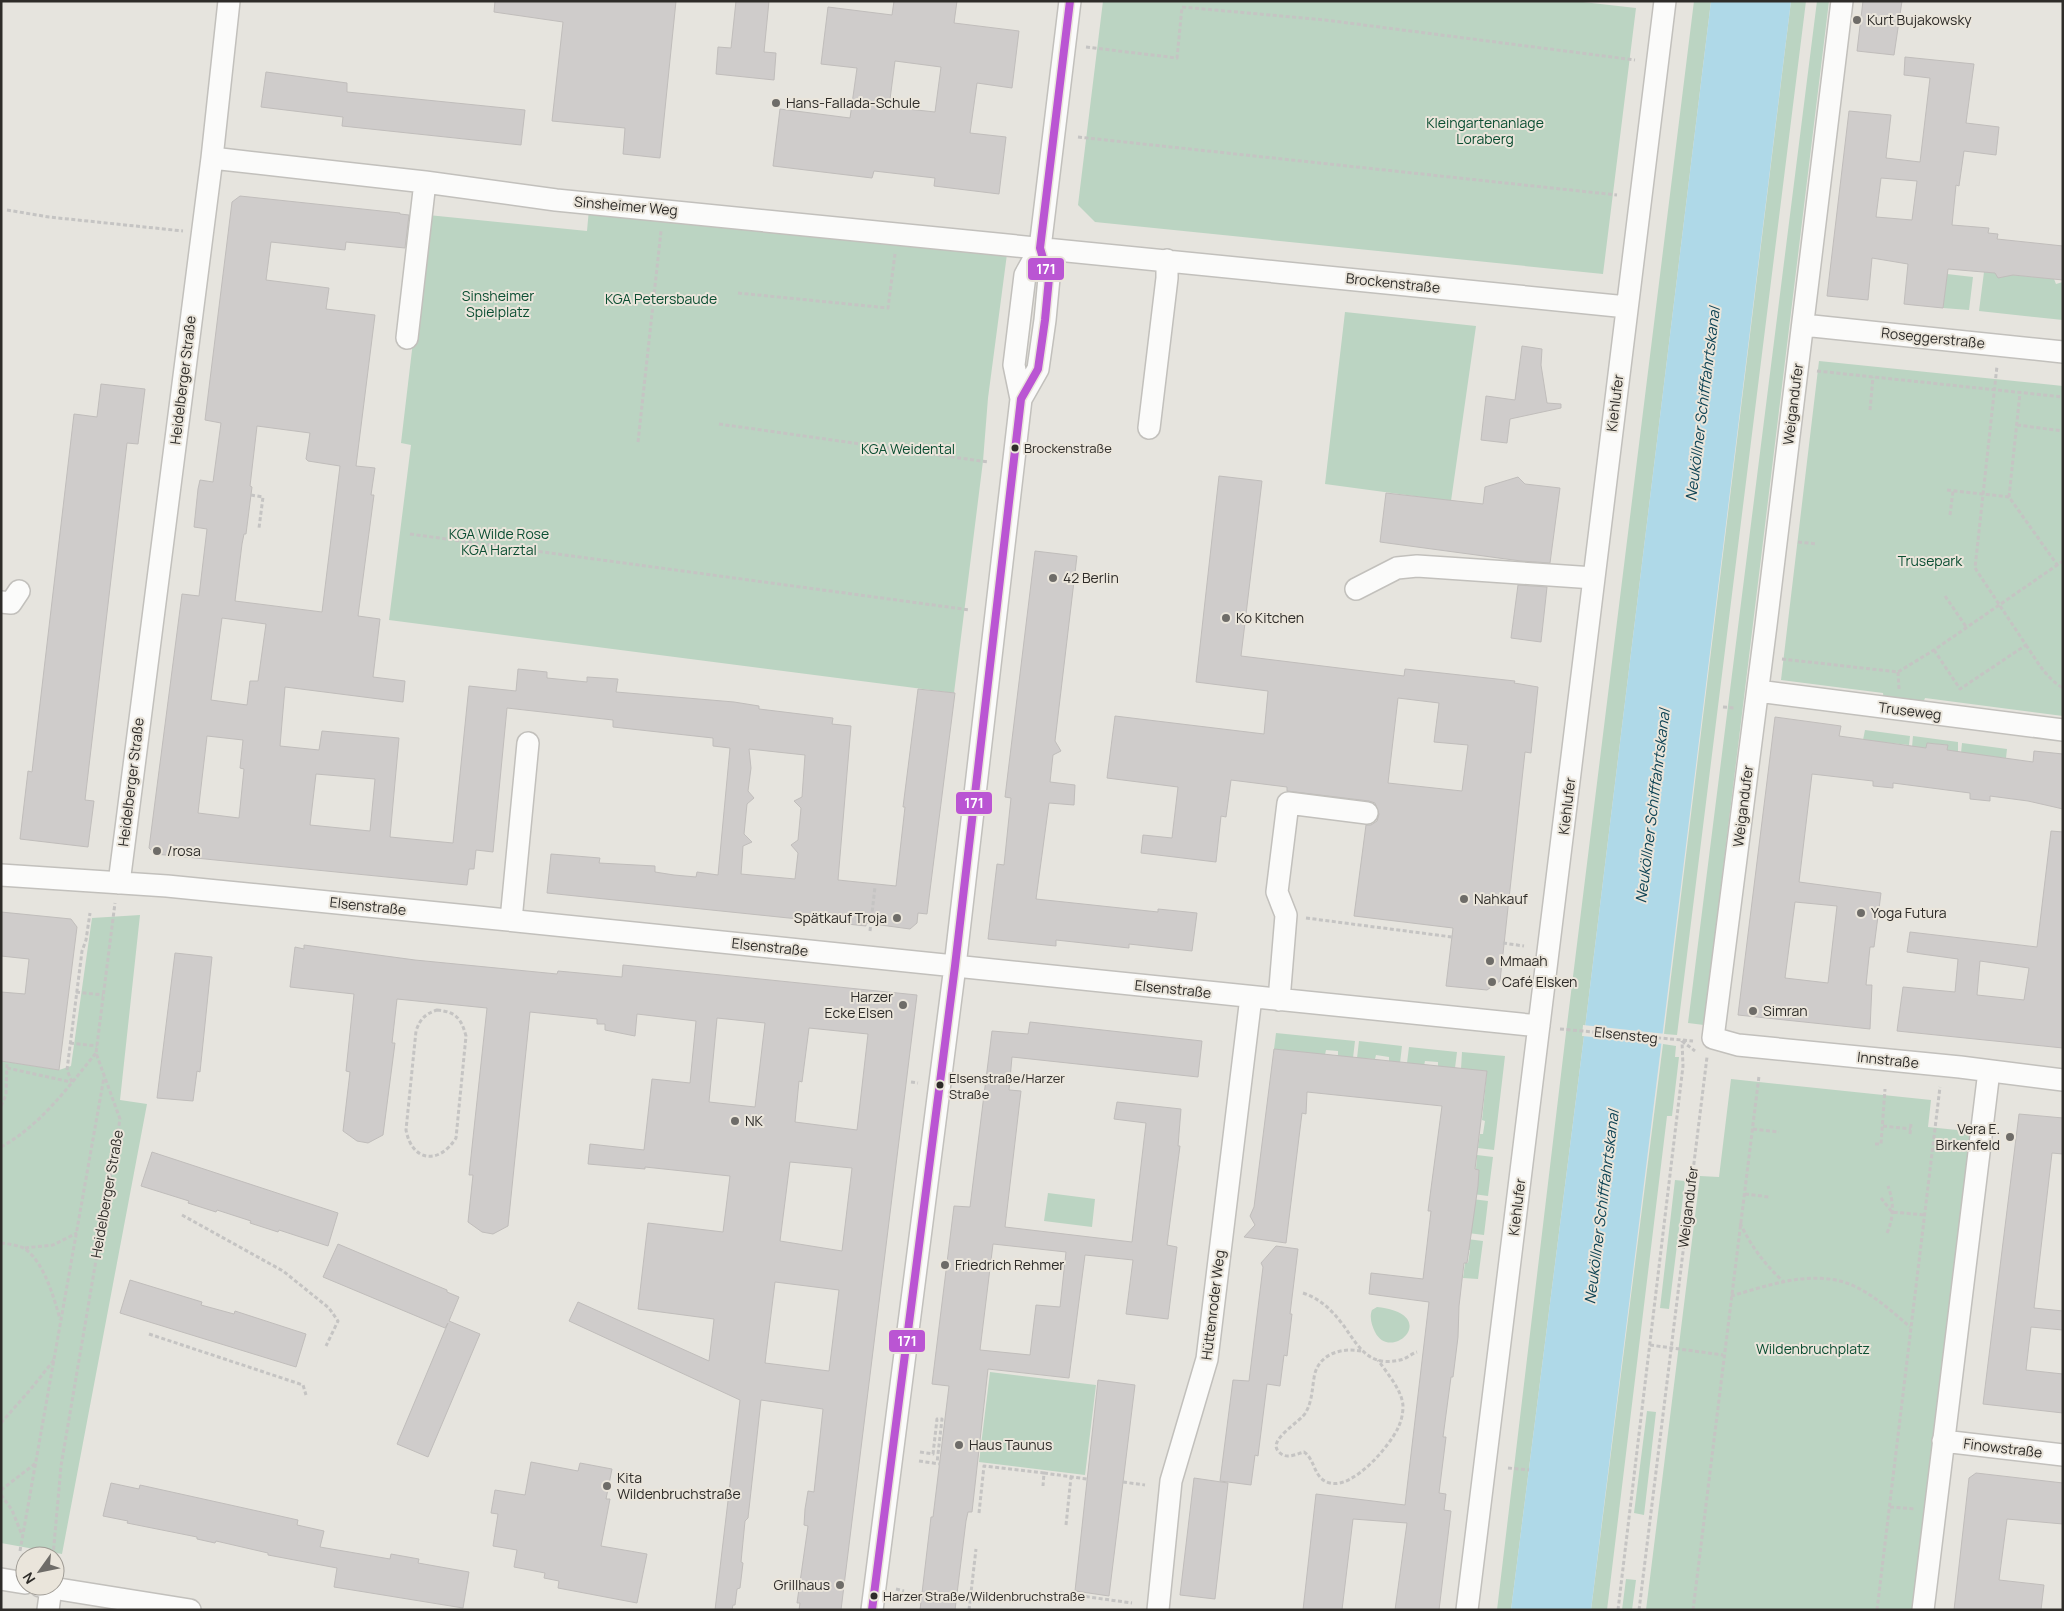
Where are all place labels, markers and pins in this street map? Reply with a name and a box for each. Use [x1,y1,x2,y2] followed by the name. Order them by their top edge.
[1867,10,1972,29] place label: Kurt Bujakowsky
[1851,14,1863,26] marker: Kurt Bujakowsky
[786,93,920,112] place label: Hans-Fallada-Schule
[770,97,782,109] marker: Hans-Fallada-Schule
[1024,439,1112,457] place label: Brockenstraße
[1010,443,1020,453] marker: Brockenstraße
[1063,568,1119,587] place label: 42 Berlin
[1047,572,1059,584] marker: 42 Berlin
[1236,608,1304,627] place label: Ko Kitchen
[1220,612,1232,624] marker: Ko Kitchen
[167,841,201,860] place label: /rosa
[151,845,163,857] marker: /rosa
[1474,889,1528,908] place label: Nahkauf
[1458,893,1470,905] marker: Nahkauf
[1871,903,1947,922] place label: Yoga Futura
[1855,907,1867,919] marker: Yoga Futura
[794,908,887,927] place label: Spätkauf Troja
[891,912,903,924] marker: Spätkauf Troja
[1500,951,1548,970] place label: Mmaah
[1484,955,1496,967] marker: Mmaah
[1502,972,1577,991] place label: Café Elsken
[1486,976,1498,988] marker: Café Elsken
[825,987,893,1022] place label: Harzer Ecke Elsen
[897,999,909,1011] marker: Harzer Ecke Elsen
[1763,1001,1808,1020] place label: Simran
[1747,1005,1759,1017] marker: Simran
[949,1069,1065,1103] place label: Elsenstraße/Harzer Straße
[935,1080,945,1090] marker: Elsenstraße/Harzer Straße
[745,1111,764,1130] place label: NK
[729,1115,741,1127] marker: NK
[1936,1119,2000,1154] place label: Vera E. Birkenfeld
[2004,1131,2016,1143] marker: Vera E. Birkenfeld
[955,1255,1064,1274] place label: Friedrich Rehmer
[939,1259,951,1271] marker: Friedrich Rehmer
[969,1435,1052,1454] place label: Haus Taunus
[953,1439,965,1451] marker: Haus Taunus
[617,1468,741,1503] place label: Kita Wildenbruchstraße
[601,1480,613,1492] marker: Kita Wildenbruchstraße
[774,1575,830,1594] place label: Grillhaus
[834,1579,846,1591] marker: Grillhaus
[883,1587,1086,1605] place label: Harzer Straße/Wildenbruchstraße
[869,1591,879,1601] marker: Harzer Straße/Wildenbruchstraße

